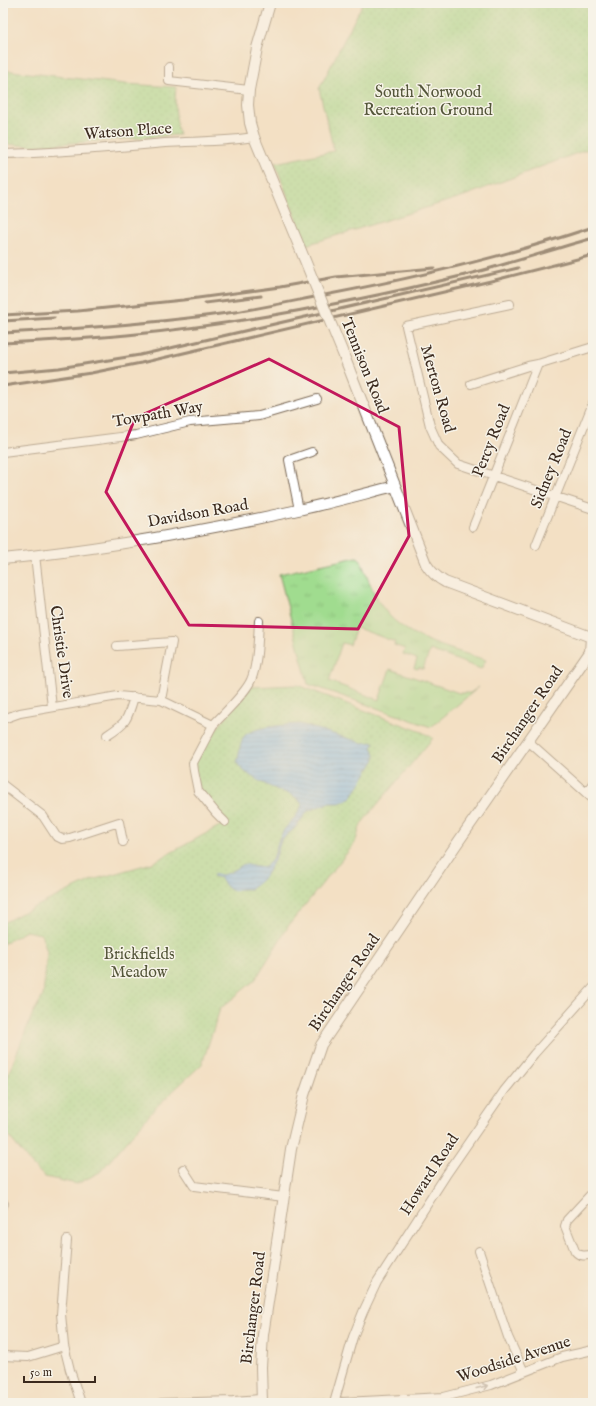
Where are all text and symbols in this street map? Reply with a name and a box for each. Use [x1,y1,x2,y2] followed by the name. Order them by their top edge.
[363,83,493,121] park label: South Norwood Recreation Ground
[84,119,172,145] street label: Watson Place
[336,315,392,417] street label: Tennison Road
[415,343,459,436] street label: Merton Road
[111,397,205,433] street label: Towpath Way
[468,401,516,480] street label: Percy Road
[527,426,577,512] street label: Sidney Road
[146,495,250,533] street label: Davidson Road
[45,604,77,700] street label: Christie Drive
[488,662,568,767] street label: Birchanger Road
[305,930,385,1035] street label: Birchanger Road
[103,945,175,983] park label: Brickfields Meadow
[396,1130,464,1220] street label: Howard Road
[237,1250,271,1365] street label: Birchanger Road
[455,1332,573,1388] street label: Woodside Avenue
[24,1358,95,1384] scale bar
[30,1365,52,1380] text: 50 m
[475,1383,488,1391] one-way arrow

